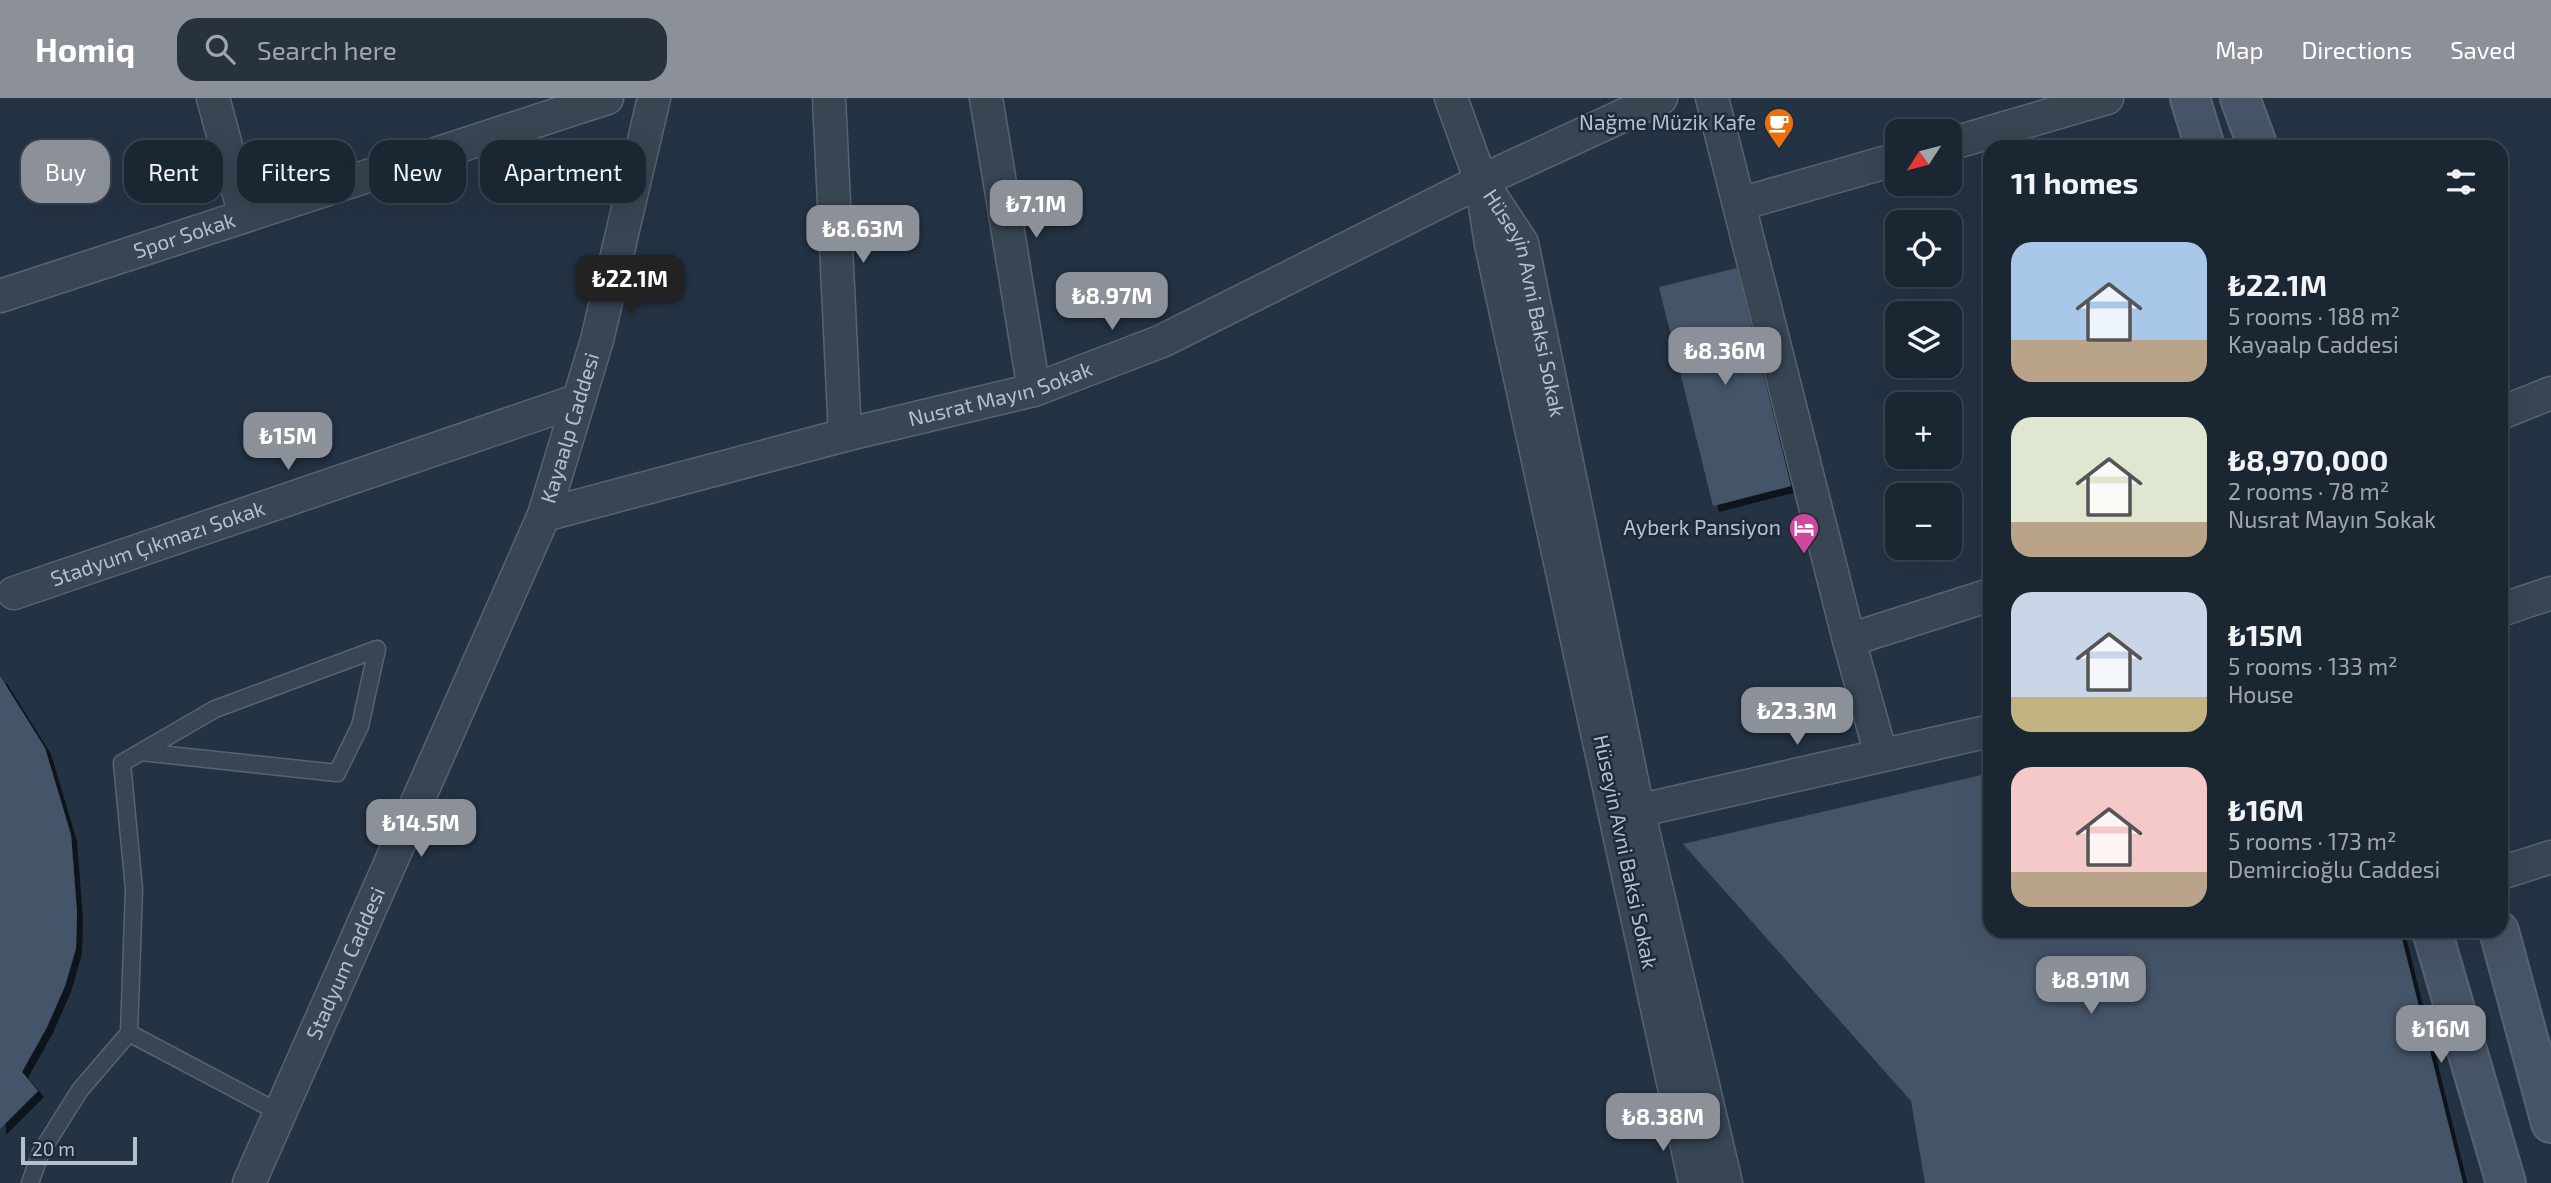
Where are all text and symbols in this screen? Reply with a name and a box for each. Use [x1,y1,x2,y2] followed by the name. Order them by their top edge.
[177,18,667,81] search box
[35,29,135,69] text: Homiq
[201,30,239,68] icon: search
[257,34,397,65] text: Search here
[2215,35,2263,64] text: Map
[2301,35,2412,64] text: Directions
[2450,35,2516,64] text: Saved
[1762,106,1796,150] cafe icon: Nağme Müzik Kafe
[1579,109,1756,134] place label: Nağme Müzik Kafe
[1885,119,1962,196] north arrow
[1885,119,1962,560] map controls
[21,140,110,203] chip: Buy
[124,140,223,203] chip: Rent
[237,140,355,203] chip: Filters
[369,140,466,203] chip: New
[480,140,646,203] chip: Apartment
[2442,163,2480,201] icon: filters
[2011,164,2138,200] text: 11 homes
[987,180,1085,240] pin: ₺7.1M
[1479,184,1571,419] street label: Hüseyin Avni Baksi Sokak
[1006,189,1066,217] text: ₺7.1M
[130,206,238,263] street label: Spor Sokak
[806,206,920,265] pin: ₺8.63M
[1885,210,1962,287] button: locate
[822,214,904,242] text: ₺8.63M
[573,256,687,315] pin: ₺22.1M
[592,264,668,292] text: ₺22.1M
[2228,266,2327,302] text: ₺22.1M
[2067,270,2151,354] icon: home
[1055,272,1169,332] pin: ₺8.97M
[1072,281,1152,309] text: ₺8.97M
[1885,301,1962,378] button: layers
[2228,302,2400,330] text: 5 rooms · 188 m²
[1668,328,1782,387] pin: ₺8.36M
[2228,330,2399,358] text: Kayaalp Caddesi
[1684,336,1766,364] text: ₺8.36M
[534,349,603,506] street label: Kayaalp Caddesi
[906,355,1095,431] street label: Nusrat Mayın Sokak
[1885,392,1962,469] button: +
[247,412,329,472] pin: ₺15M
[259,421,317,449] text: ₺15M
[2228,441,2388,477] text: ₺8,970,000
[2067,445,2151,529] icon: home
[2228,477,2389,505] text: 2 rooms · 78 m²
[1885,483,1962,560] button: −
[47,494,268,591] street label: Stadyum Çıkmazı Sokak
[2228,505,2436,533] text: Nusrat Mayın Sokak
[1787,511,1821,555] hotel icon: Ayberk Pansiyon
[1623,514,1781,539] place label: Ayberk Pansiyon
[2228,616,2303,652] text: ₺15M
[2067,620,2151,704] icon: home
[2228,652,2398,680] text: 5 rooms · 133 m²
[2228,680,2294,708] text: House
[1740,688,1854,747] pin: ₺23.3M
[1757,696,1837,724] text: ₺23.3M
[1589,732,1664,971] street label: Hüseyin Avni Baksi Sokak
[2228,791,2304,827] text: ₺16M
[2067,795,2151,879] icon: home
[364,800,478,859] pin: ₺14.5M
[382,808,460,836] text: ₺14.5M
[2228,827,2397,855] text: 5 rooms · 173 m²
[2228,855,2440,883] text: Demircioğlu Caddesi
[300,883,389,1043] street label: Stadyum Caddesi
[2034,956,2148,1016] pin: ₺8.91M
[2052,965,2130,993] text: ₺8.91M
[2400,1006,2482,1065] pin: ₺16M
[2412,1014,2470,1042] text: ₺16M
[1606,1094,1720,1153] pin: ₺8.38M
[1622,1102,1704,1130] text: ₺8.38M
[21,1134,136,1166] scale bar
[32,1137,75,1160] text: 20 m

